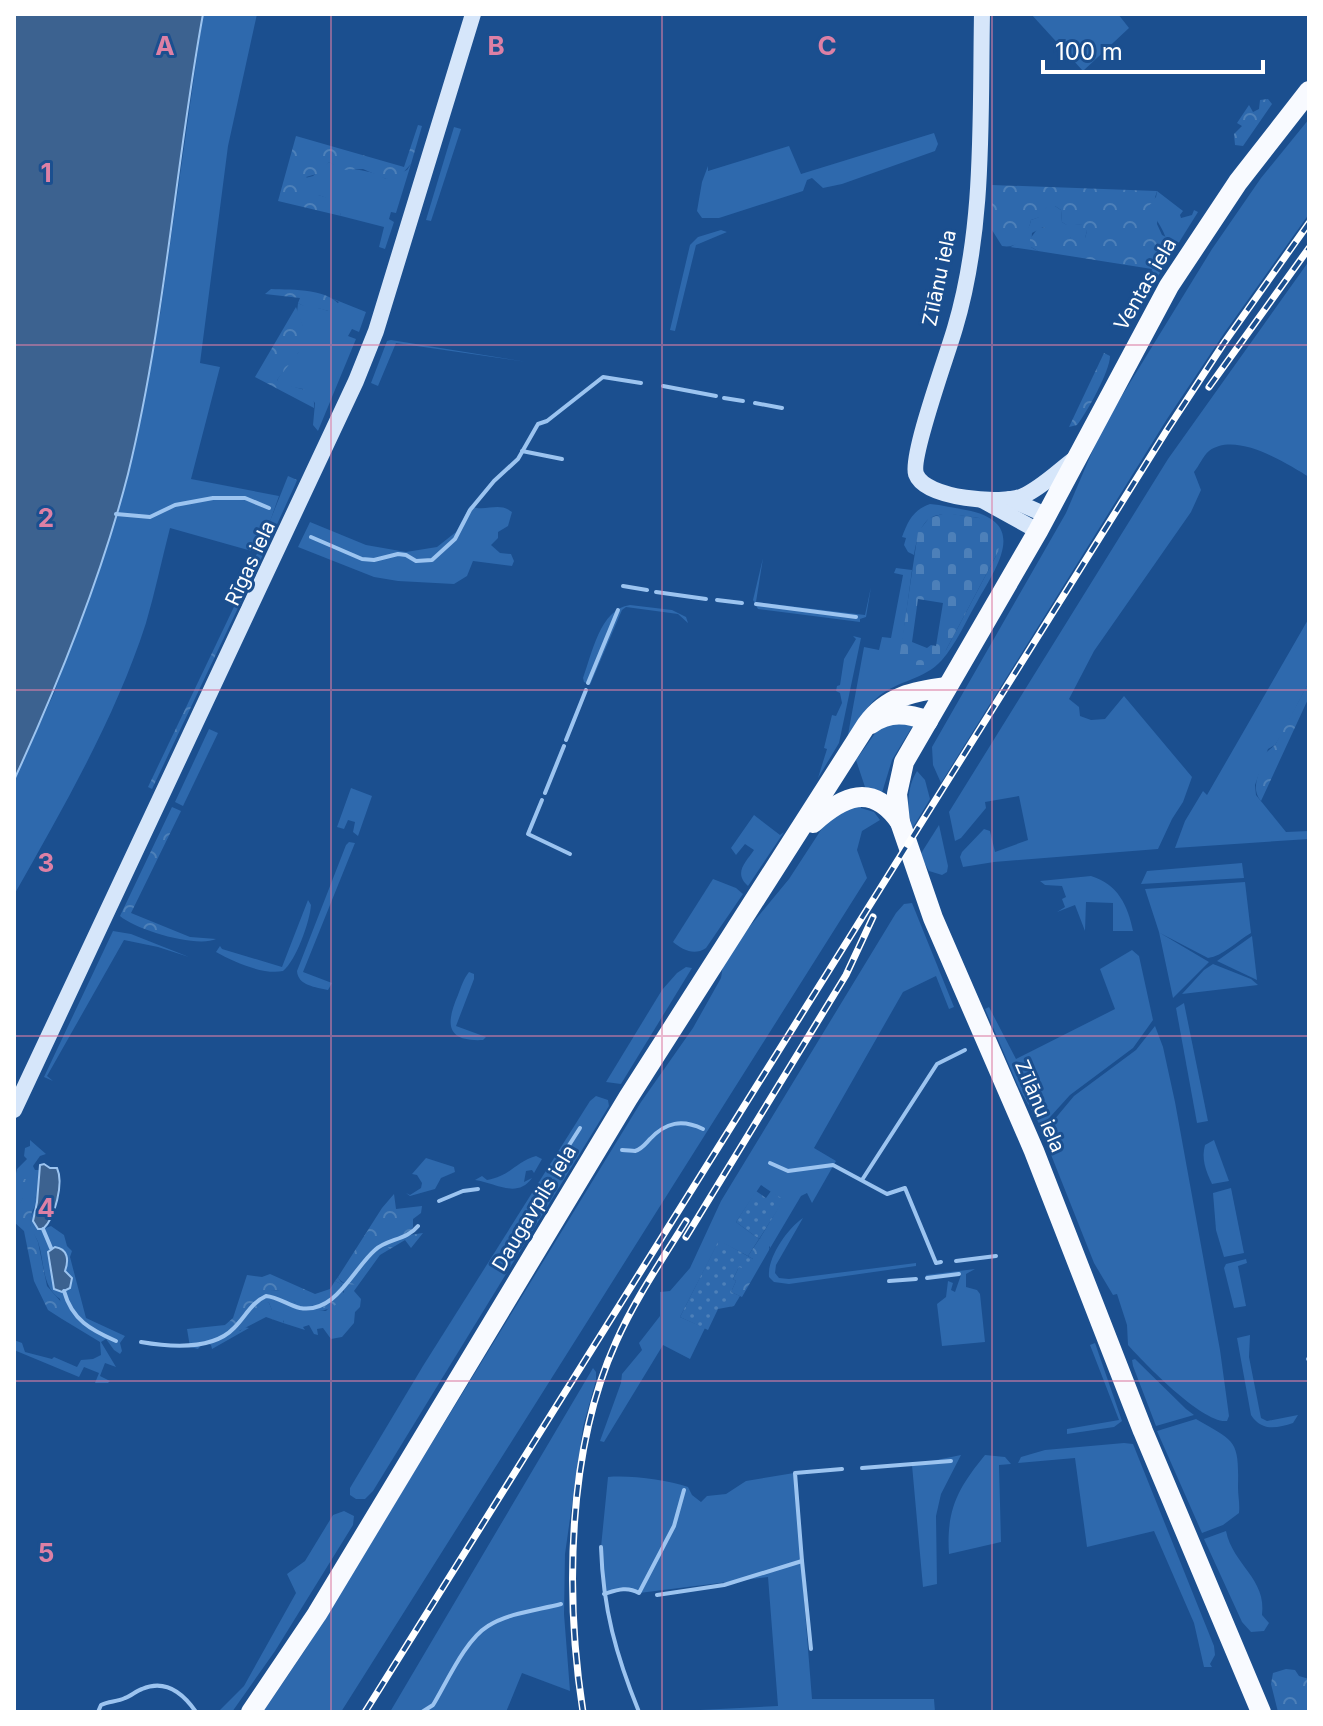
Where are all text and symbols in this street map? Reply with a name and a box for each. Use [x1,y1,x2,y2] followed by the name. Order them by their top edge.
[1043,24,1263,74] scale bar
[155,30,175,61] text: A
[487,30,505,61] text: B
[817,30,837,61] text: C
[1055,37,1123,66] text: 100 m
[40,157,52,188] text: 1
[917,228,961,328] street label: Zīlānu iela
[1109,233,1181,335] street label: Ventas iela
[38,502,54,533] text: 2
[220,517,280,609] street label: Rīgas iela
[38,847,54,878] text: 3
[1010,1056,1070,1156] street label: Zīlānu iela
[487,1141,581,1275] street label: Daugavpils iela
[37,1192,55,1223] text: 4
[38,1537,54,1568] text: 5

